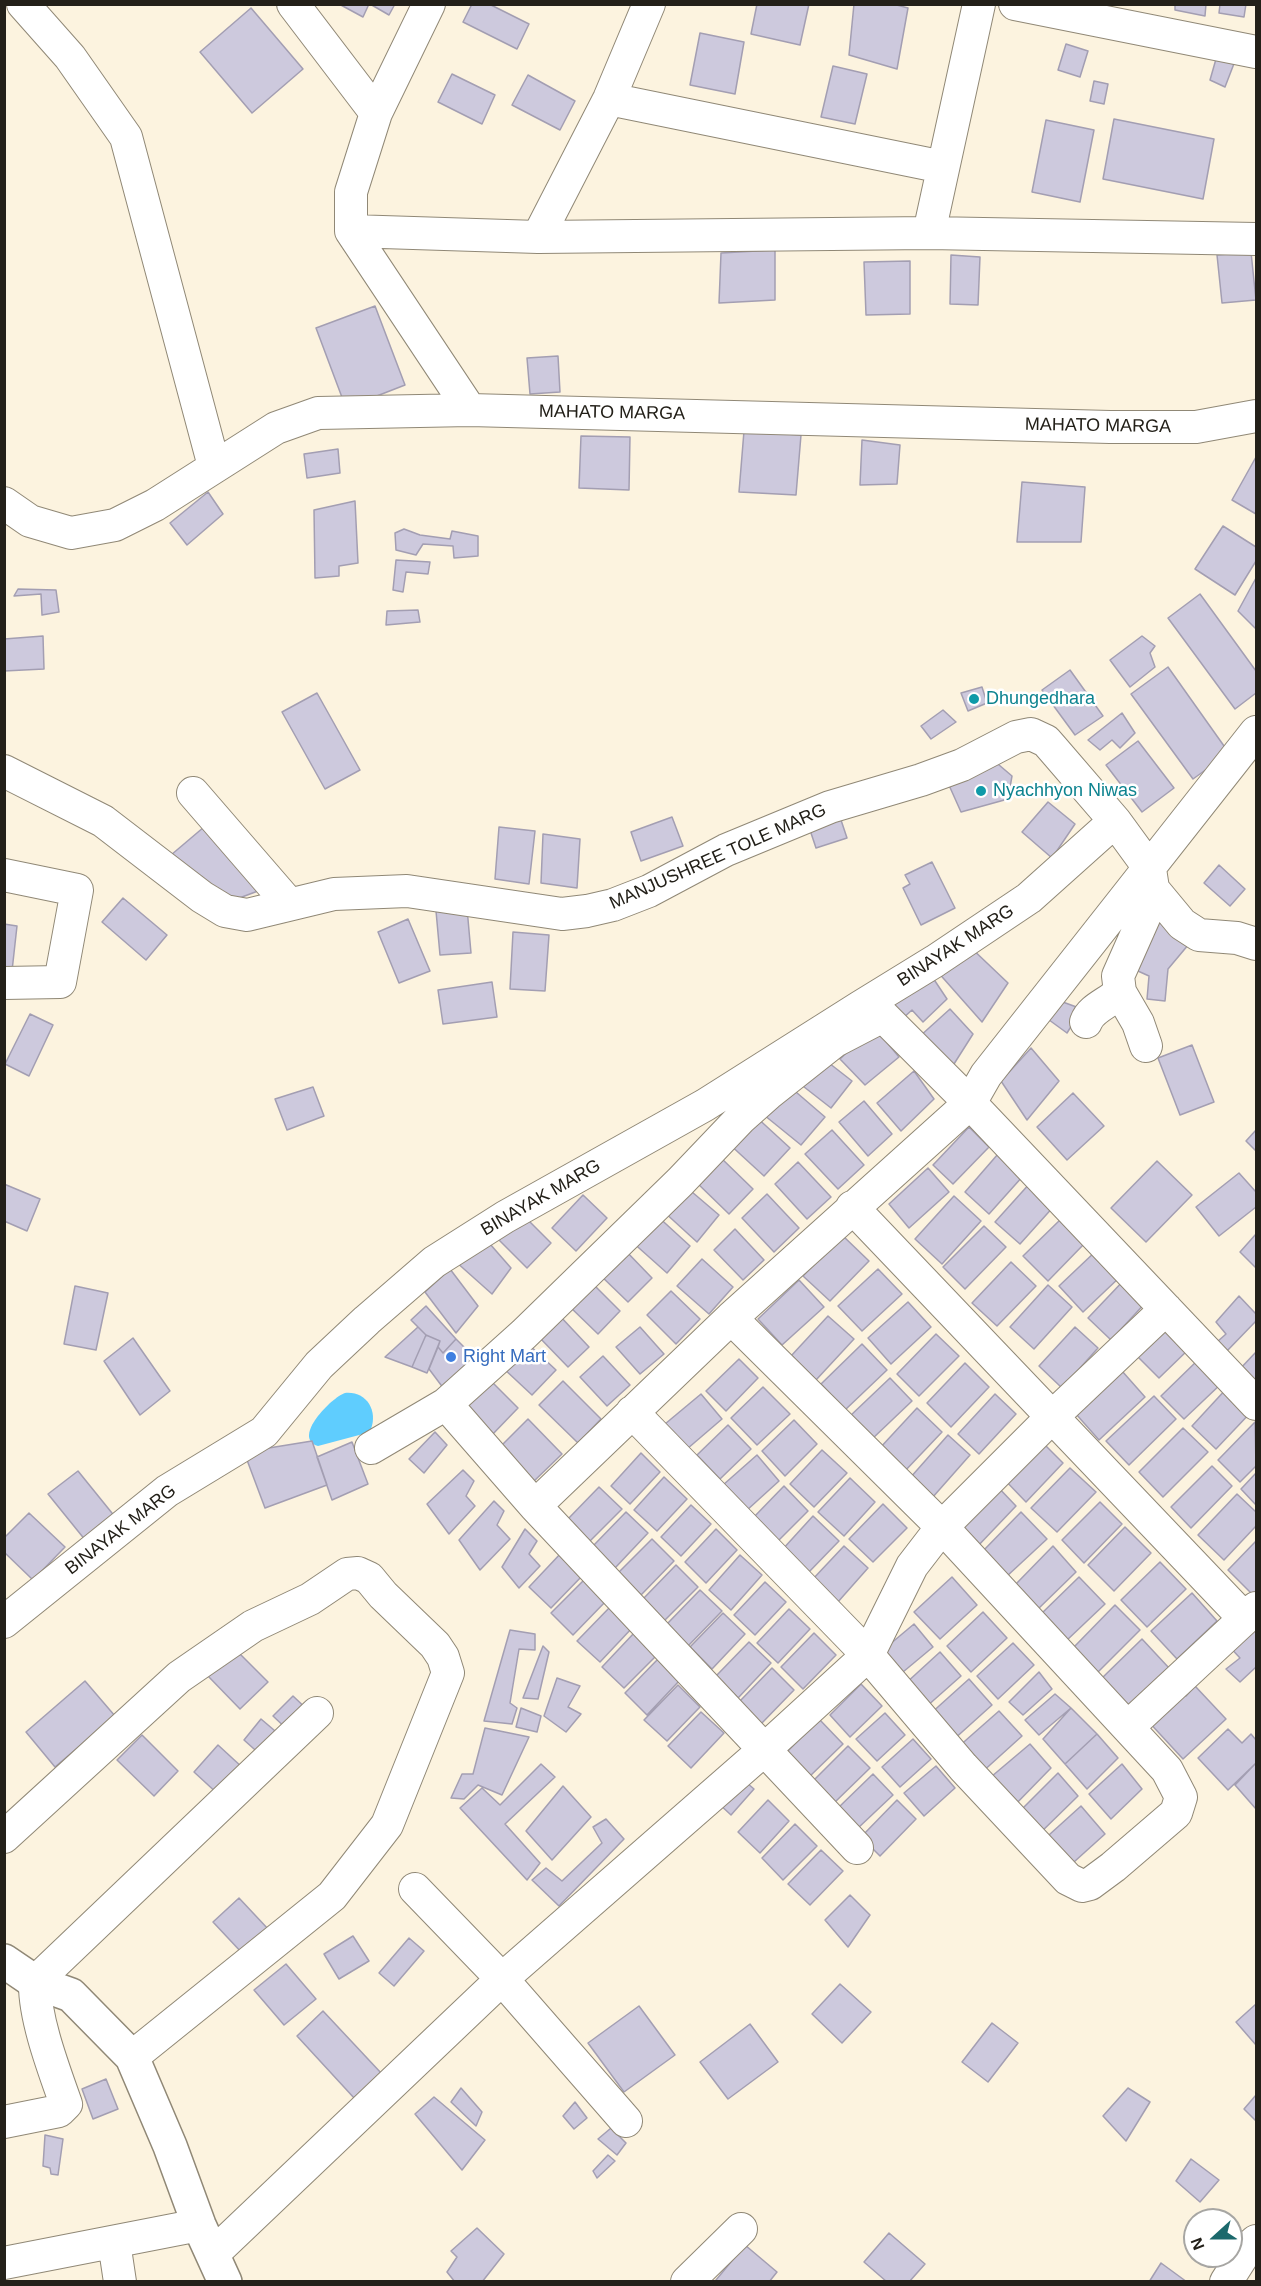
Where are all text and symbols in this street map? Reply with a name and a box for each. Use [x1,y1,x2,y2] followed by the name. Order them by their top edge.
[539,401,685,425] street label: MAHATO MARGA
[1025,414,1171,438] street label: MAHATO MARGA
[986,688,1095,710] place label: Dhungedhara
[967,692,981,706] marker: Dhungedhara
[993,780,1137,802] place label: Nyachhyon Niwas
[974,784,988,798] marker: Nyachhyon Niwas
[606,799,830,915] street label: MANJUSHREE TOLE MARG
[894,900,1018,992] street label: BINAYAK MARG
[477,1155,605,1241] street label: BINAYAK MARG
[463,1346,546,1368] place label: Right Mart
[444,1350,458,1364] marker: Right Mart
[61,1480,181,1580] street label: BINAYAK MARG
[1183,2208,1243,2268] north arrow
[1188,2235,1208,2252] text: N

